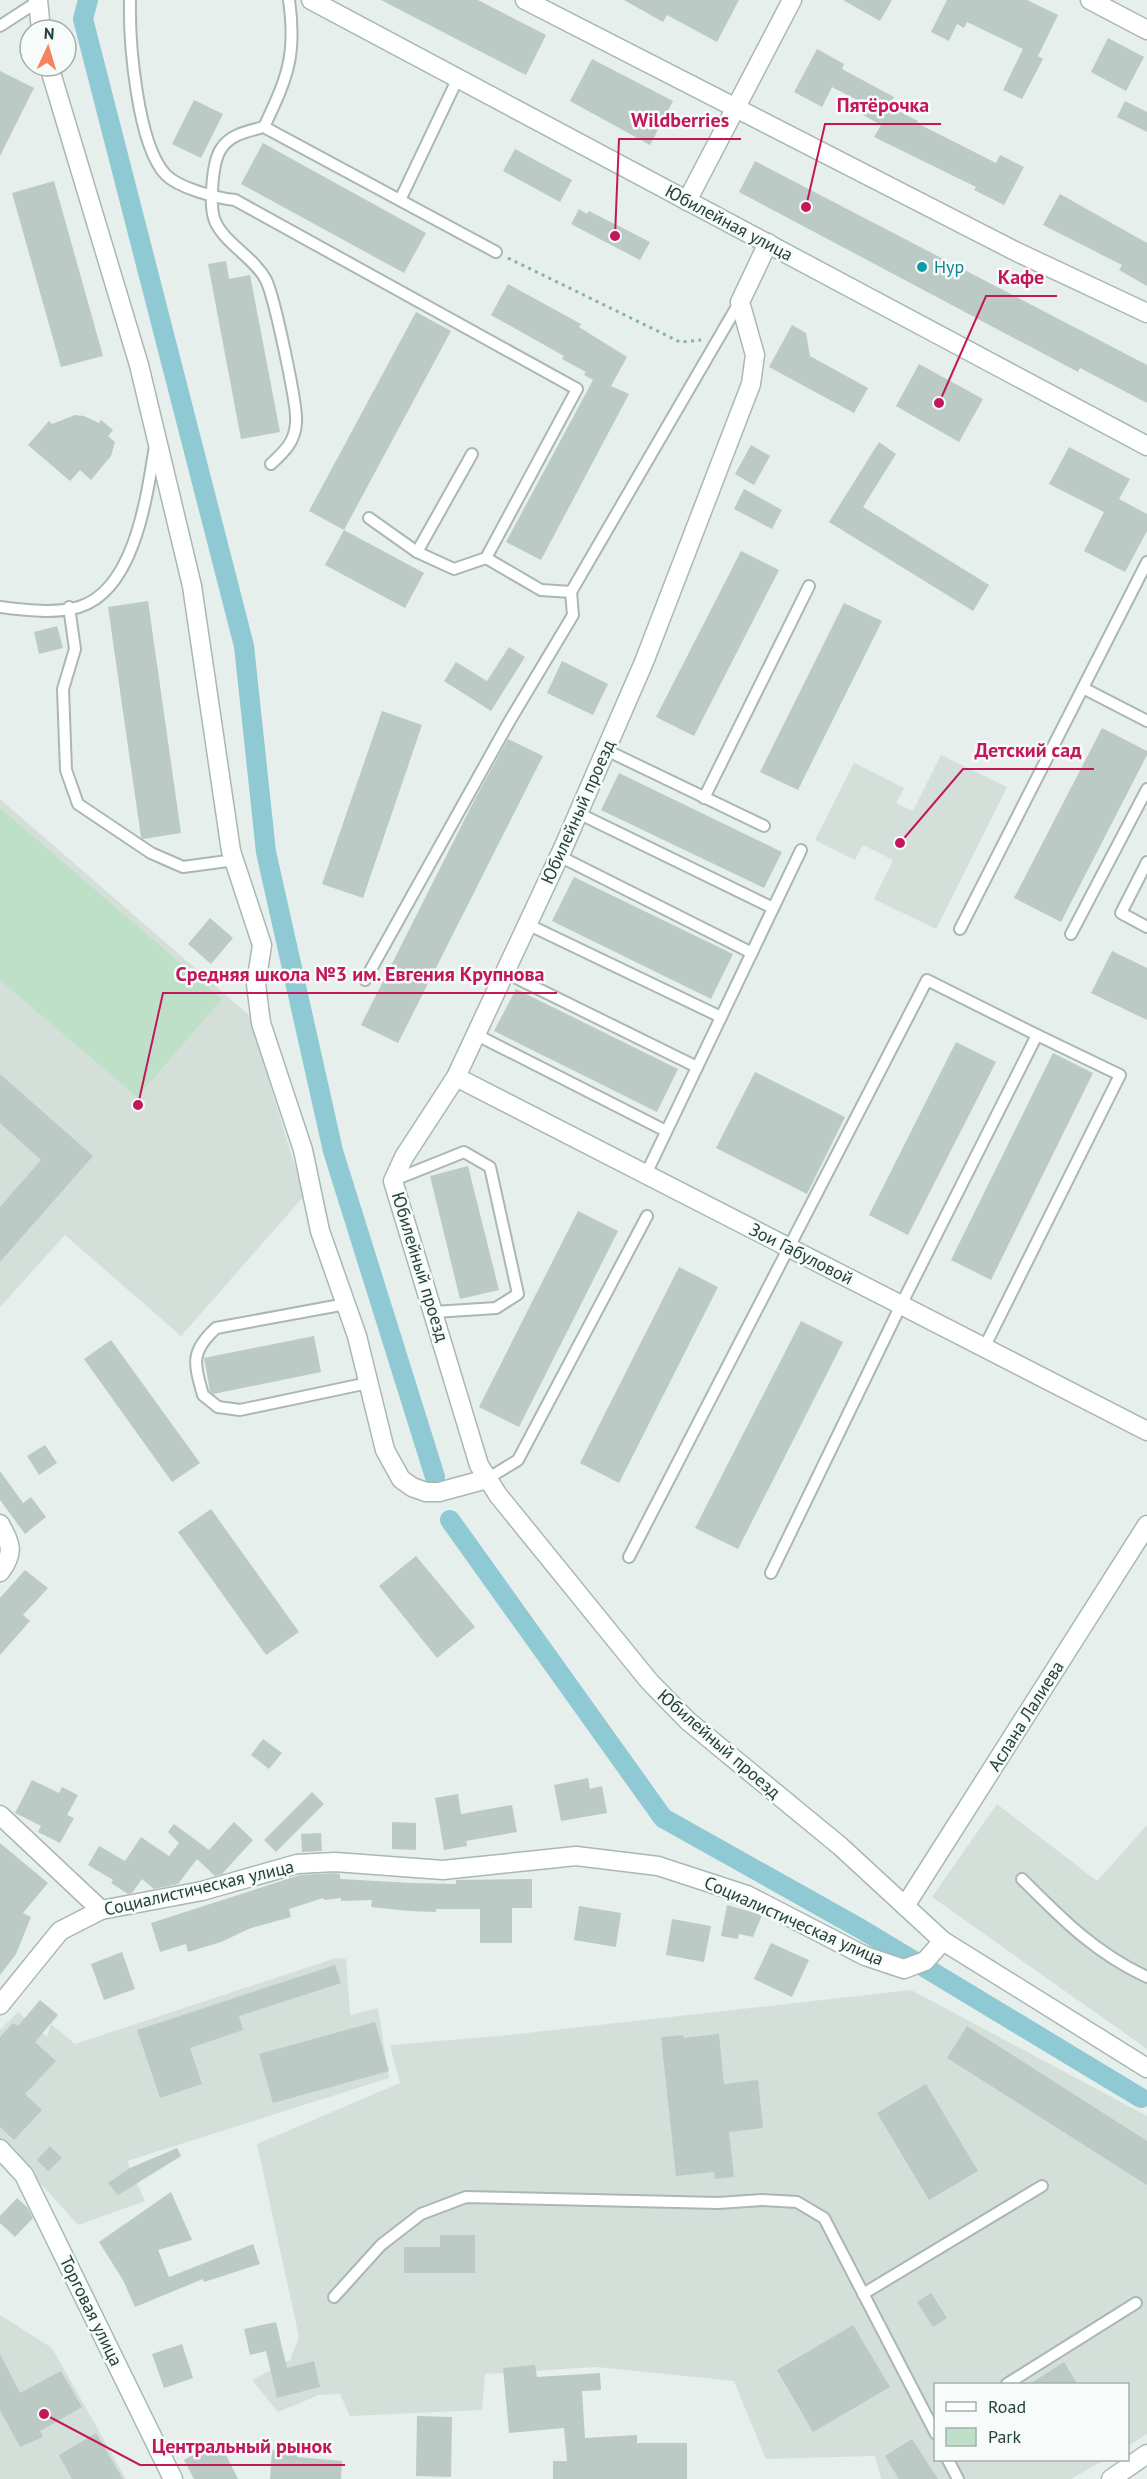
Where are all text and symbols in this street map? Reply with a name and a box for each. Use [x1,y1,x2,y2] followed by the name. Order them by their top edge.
[18,18,78,78] north arrow
[43,23,55,43] text: N
[825,86,941,124] callout: Пятёрочка
[837,92,929,118] text: Пятёрочка
[619,101,741,139] callout: Wildberries
[631,107,729,133] text: Wildberries
[661,179,797,266] street label: Юбилейная улица
[934,255,964,278] place label: Нур
[986,258,1057,296] callout: Кафе
[915,260,929,274] marker: Нур
[998,264,1044,290] text: Кафе
[963,731,1094,769] callout: Детский сад
[535,736,620,888] street label: Юбилейный проезд
[974,737,1082,763] text: Детский сад
[163,955,557,993] callout: Средняя школа №3 им. Евгения Крупнова
[175,961,545,987] text: Средняя школа №3 им. Евгения Крупнова
[387,1189,454,1345] street label: Юбилейный проезд
[745,1218,857,1290] street label: Зои Габуловой
[983,1656,1069,1775] street label: Аслана Лалиева
[653,1684,786,1804] street label: Юбилейный проезд
[102,1854,296,1921] street label: Социалистическая улица
[701,1871,888,1971] street label: Социалистическая улица
[55,2252,128,2370] street label: Торговая улица
[934,2383,1129,2461] legend
[988,2395,1026,2418] text: Road
[988,2425,1021,2448] text: Park
[140,2427,345,2465] callout: Центральный рынок
[152,2433,332,2459] text: Центральный рынок

